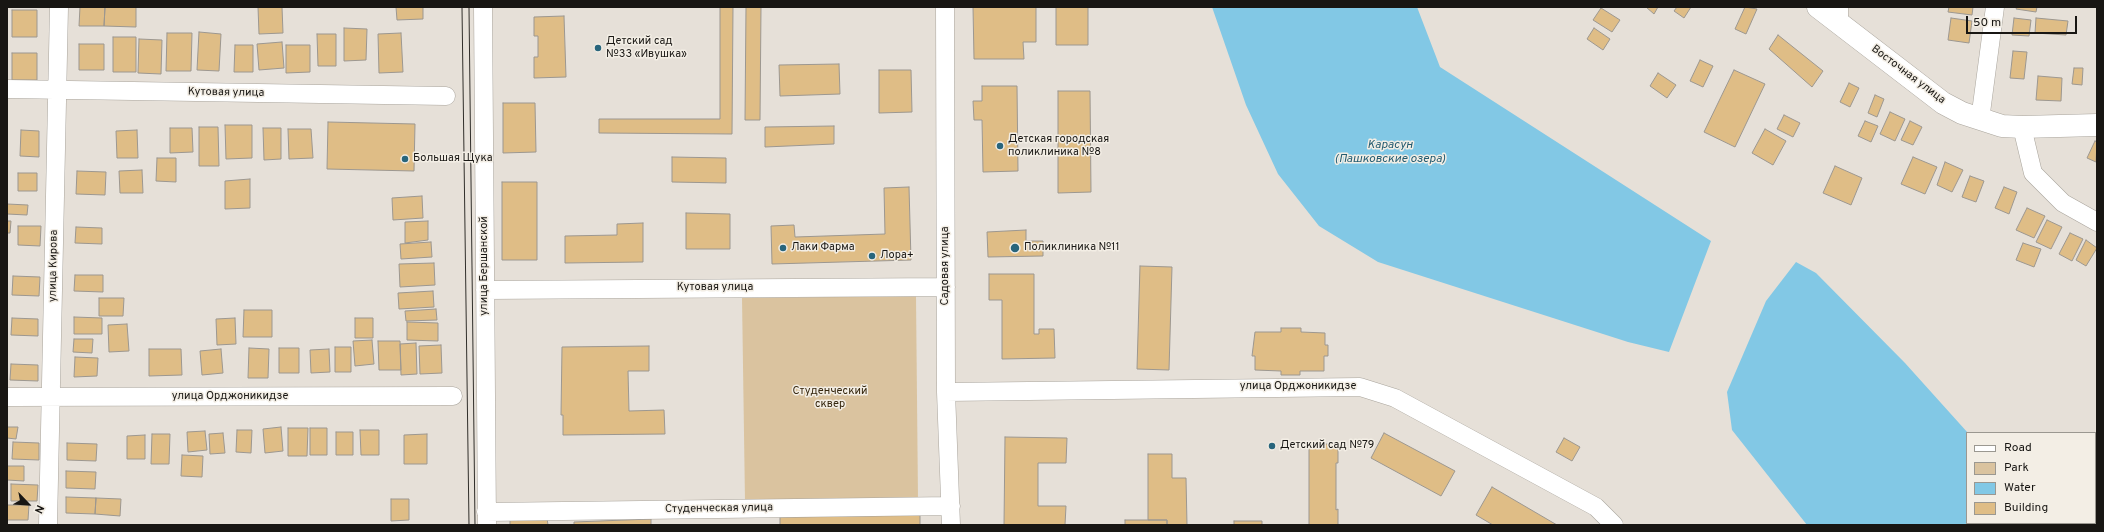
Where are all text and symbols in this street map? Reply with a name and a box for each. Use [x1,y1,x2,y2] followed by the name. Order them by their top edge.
[1968,8,2079,34] scale bar
[1973,15,2001,31] text: 50 m
[606,35,687,61] place label: Детский сад №33 «Ивушка»
[593,43,603,53] marker: Детский сад №33 «Ивушка»
[1868,43,1948,107] street label: Восточная улица
[188,86,264,100] street label: Кутовая улица
[1008,133,1109,159] place label: Детская городская поликлиника №8
[1335,139,1445,167] water label: Карасун (Пашковские озера)
[995,141,1005,151] marker: Детская городская поликлиника №8
[413,152,492,166] place label: Большая Щука
[400,154,410,164] marker: Большая Щука
[478,216,492,316] street label: улица Бершанской
[939,227,953,305] street label: Садовая улица
[47,230,61,302] street label: улица Кирова
[791,241,854,255] place label: Лаки Фарма
[1024,241,1120,255] place label: Поликлиника №11
[1009,242,1021,254] marker: Поликлиника №11
[778,243,788,253] marker: Лаки Фарма
[880,249,914,263] place label: Лора+
[867,251,877,261] marker: Лора+
[677,281,753,295] street label: Кутовая улица
[1240,380,1356,394] street label: улица Орджоникидзе
[793,385,867,411] park label: Студенческий сквер
[172,390,288,404] street label: улица Орджоникидзе
[1966,432,2096,524] legend
[1280,439,1374,453] place label: Детский сад №79
[2004,440,2032,456] text: Road
[1267,441,1277,451] marker: Детский сад №79
[2004,460,2029,476] text: Park
[2004,480,2036,496] text: Water
[8,484,48,524] north arrow
[2004,500,2048,516] text: Building
[665,501,773,517] street label: Студенческая улица
[31,503,47,516] text: N

